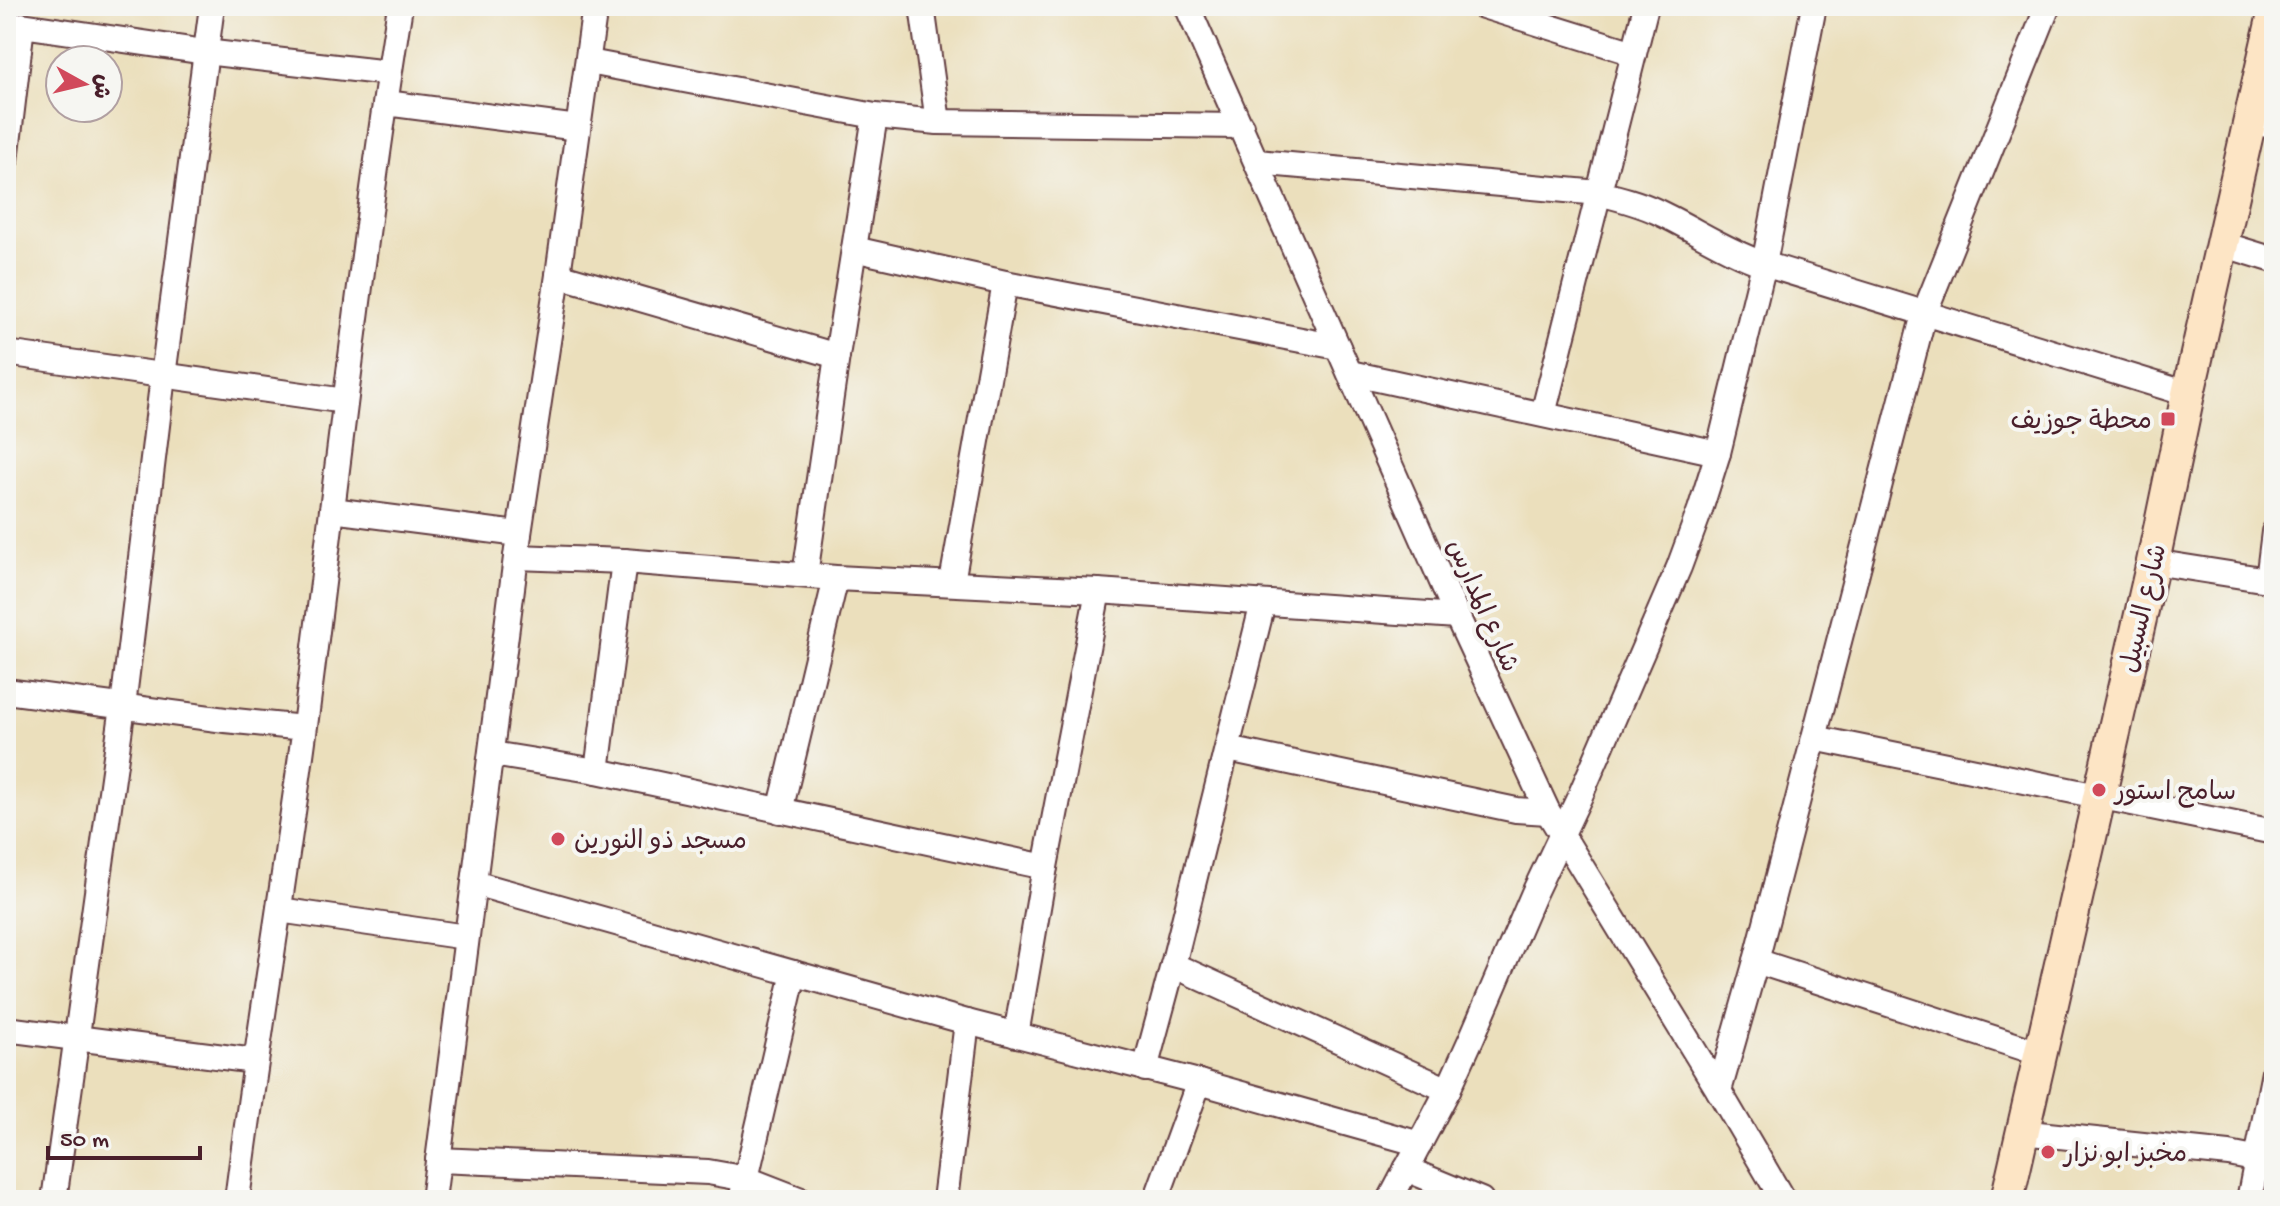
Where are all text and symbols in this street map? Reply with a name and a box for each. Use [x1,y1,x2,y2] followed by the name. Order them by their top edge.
[44,44,124,124] north arrow
[85,72,114,100] text: ش
[2010,408,2152,439] place label: محطة جوزيف
[2159,410,2177,428] marker: محطة جوزيف
[1437,536,1523,678] street label: شارع المدارس
[2117,542,2176,676] street label: شارع السبيل
[2113,779,2236,810] place label: سامح استور
[2090,781,2108,799] marker: سامح استور
[574,828,747,859] place label: مسجد ذو النورين
[549,830,567,848] marker: مسجد ذو النورين
[48,1110,200,1160] scale bar
[60,1127,109,1156] text: 50 m
[2062,1141,2187,1172] place label: مخبز ابو نزار
[2039,1143,2057,1161] marker: مخبز ابو نزار

